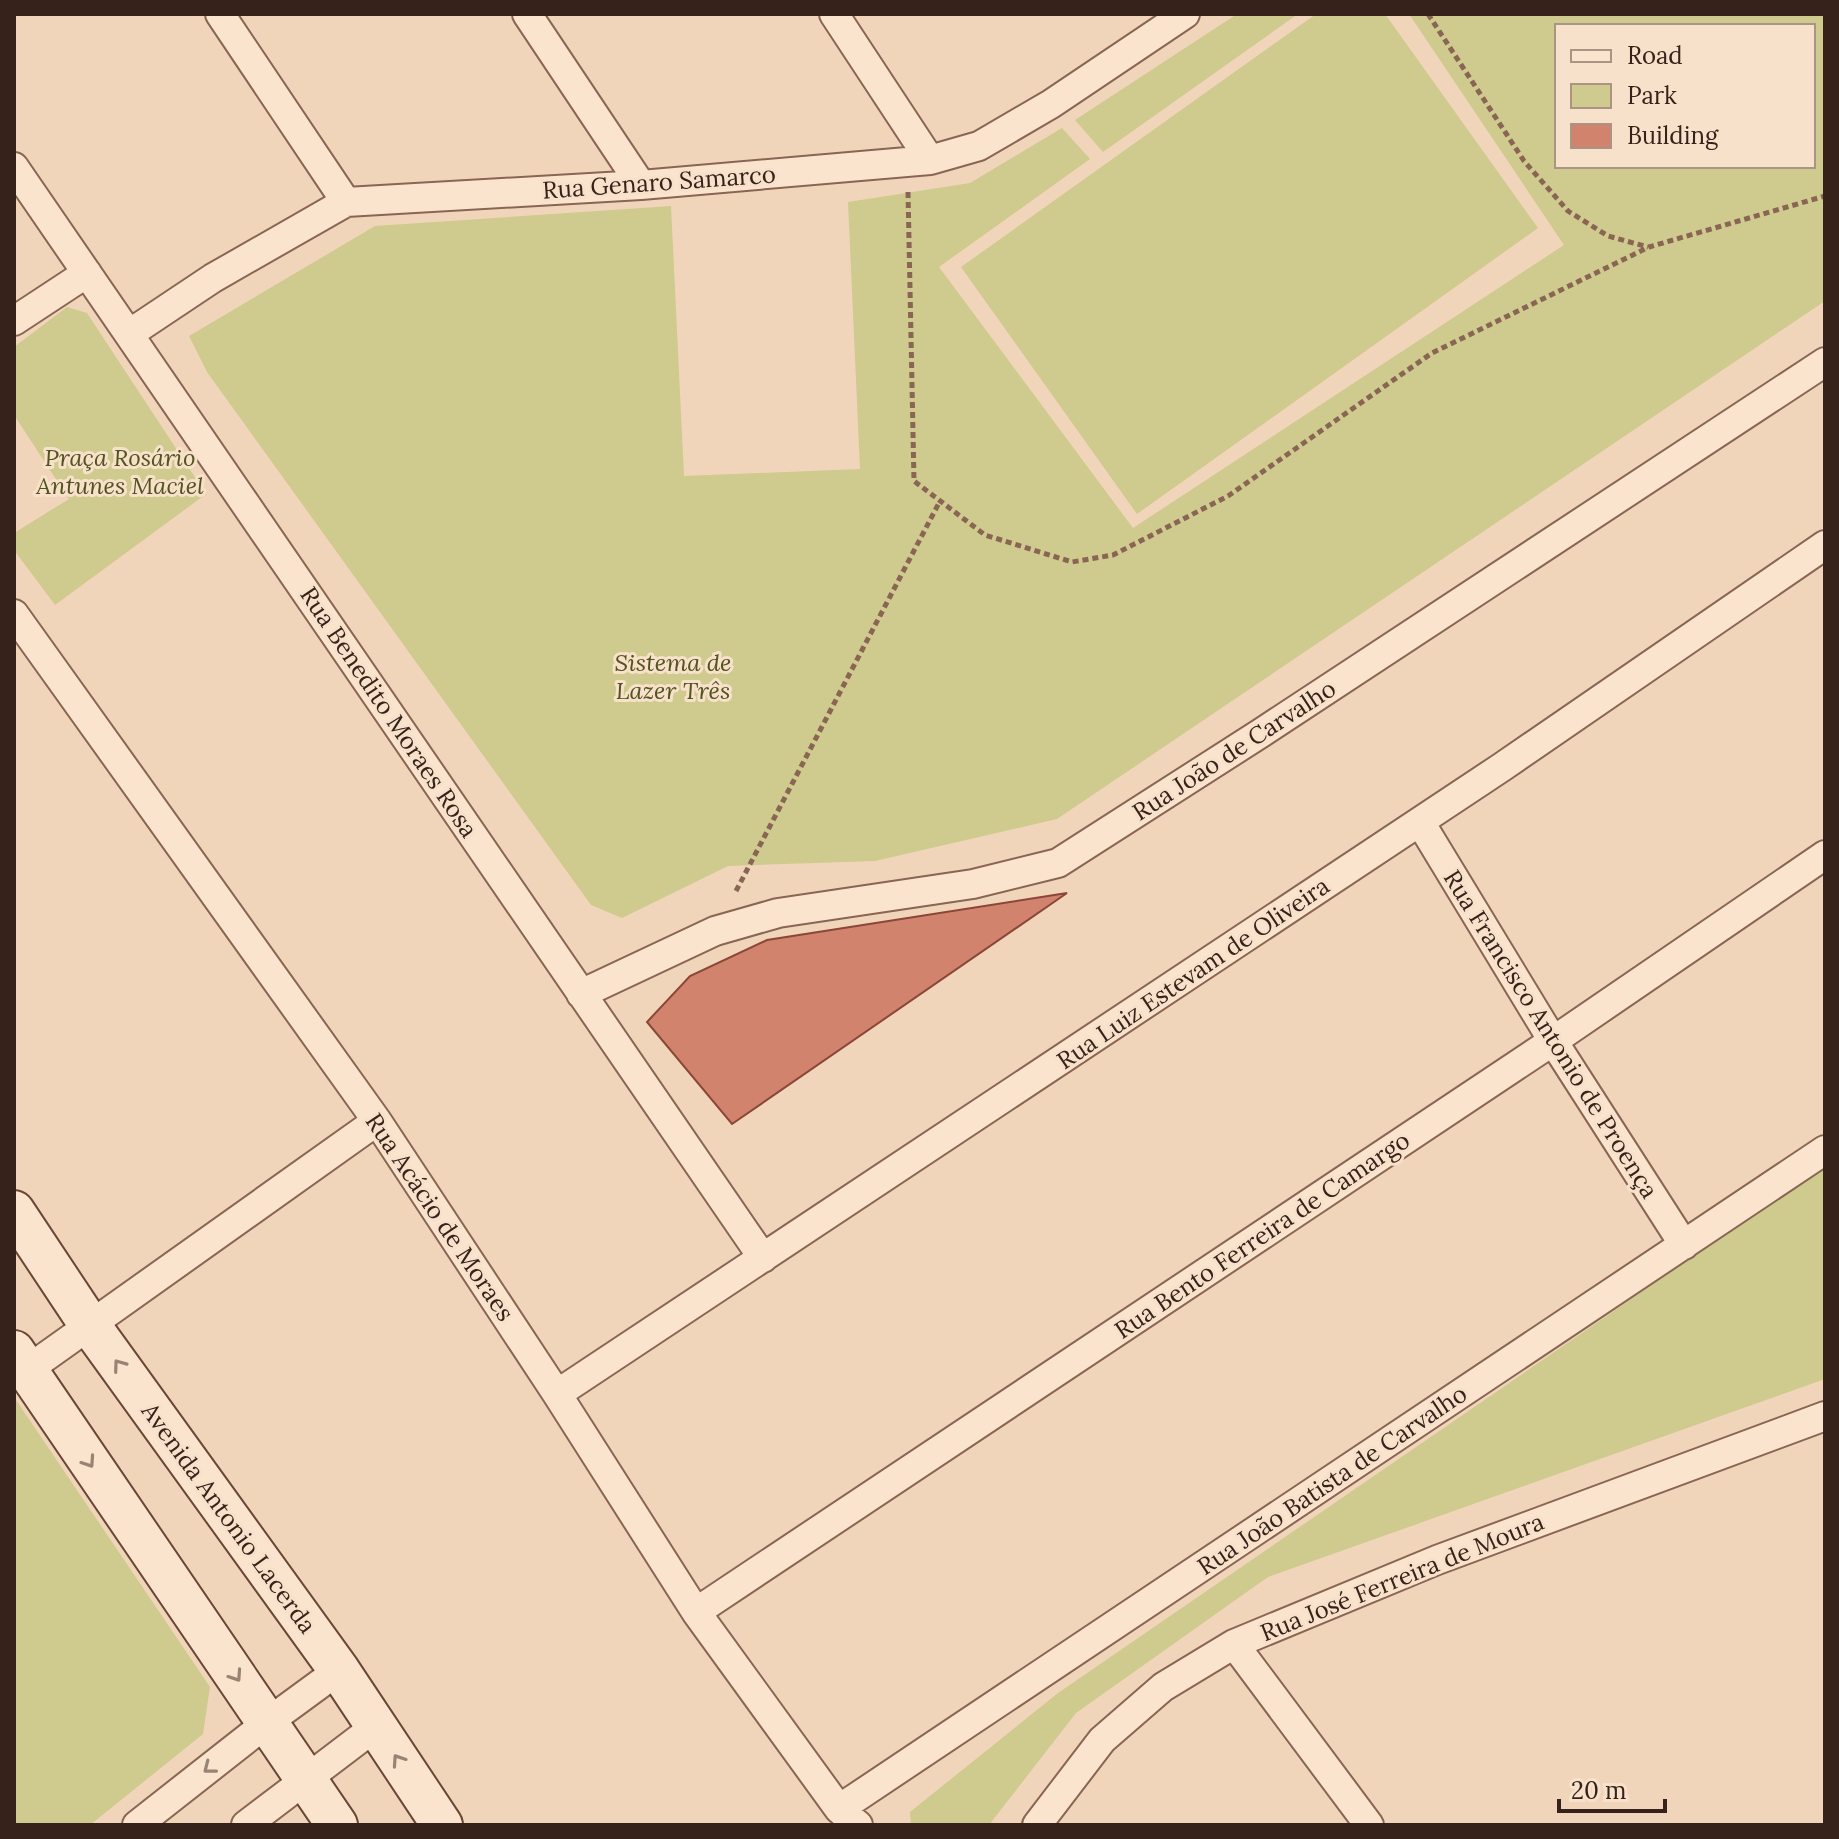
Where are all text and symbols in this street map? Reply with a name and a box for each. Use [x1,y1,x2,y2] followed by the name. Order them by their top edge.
[1555,24,1815,168] legend
[1627,40,1683,71] text: Road
[1627,80,1677,111] text: Park
[1627,120,1719,151] text: Building
[541,158,777,206] street label: Rua Genaro Samarco
[35,442,204,501] park label: Praça Rosário Antunes Maciel
[293,581,485,843] street label: Rua Benedito Moraes Rosa
[614,647,732,706] park label: Sistema de Lazer Três
[1126,673,1342,827] street label: Rua João de Carvalho
[1437,864,1665,1204] street label: Rua Francisco Antonio de Proença
[1051,870,1335,1076] street label: Rua Luiz Estevam de Oliveira
[359,1107,521,1327] street label: Rua Acácio de Moraes
[1109,1125,1415,1345] street label: Rua Bento Ferreira de Camargo
[114,1360,129,1374] one-way arrow
[1191,1378,1473,1582] street label: Rua João Batista de Carvalho
[134,1396,323,1639] street label: Avenida Antonio Lacerda
[79,1453,94,1467] one-way arrow
[1256,1506,1548,1648] street label: Rua José Ferreira de Moura
[226,1668,241,1682] one-way arrow
[393,1755,408,1769] one-way arrow
[203,1759,218,1773] one-way arrow
[1559,1763,1665,1813] scale bar
[1571,1775,1627,1806] text: 20 m

